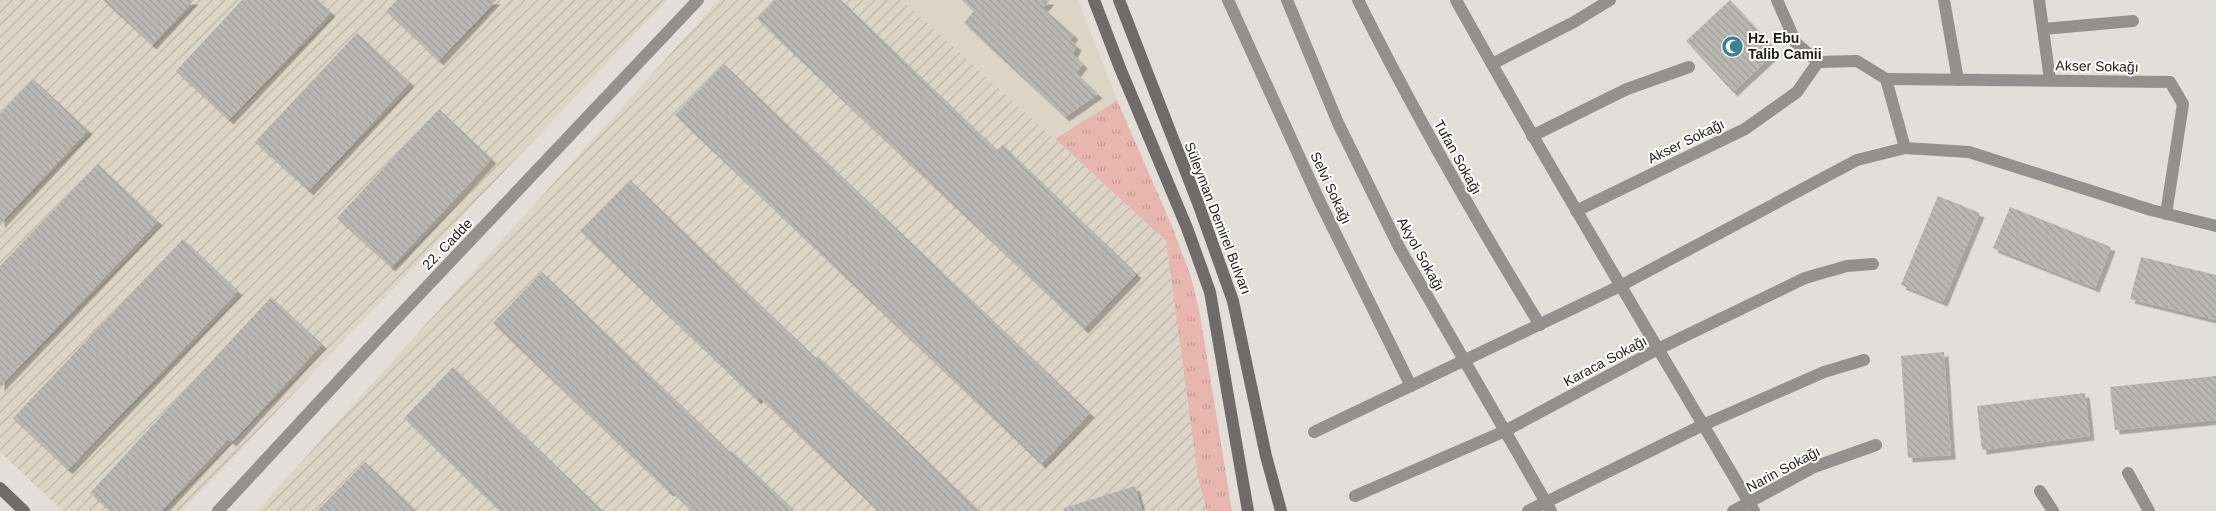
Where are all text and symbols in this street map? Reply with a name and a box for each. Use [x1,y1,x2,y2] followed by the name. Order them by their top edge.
[1748,30,1822,62] place label: Hz. Ebu Talib Camii
[1720,34,1744,58] mosque icon: Hz. Ebu Talib Camii
[2055,57,2139,75] street label: Akser Sokağı
[1645,116,1727,166] street label: Akser Sokağı
[1431,117,1485,197] street label: Tufan Sokağı
[1182,140,1254,296] street label: Süleyman Demirel Bulvarı
[1307,149,1355,227] street label: Selvi Sokağı
[1394,214,1448,294] street label: Akyol Sokağı
[419,215,475,273] street label: 22. Cadde
[1561,332,1649,390] street label: Karaca Sokağı
[1744,443,1822,495] street label: Narin Sokağı

